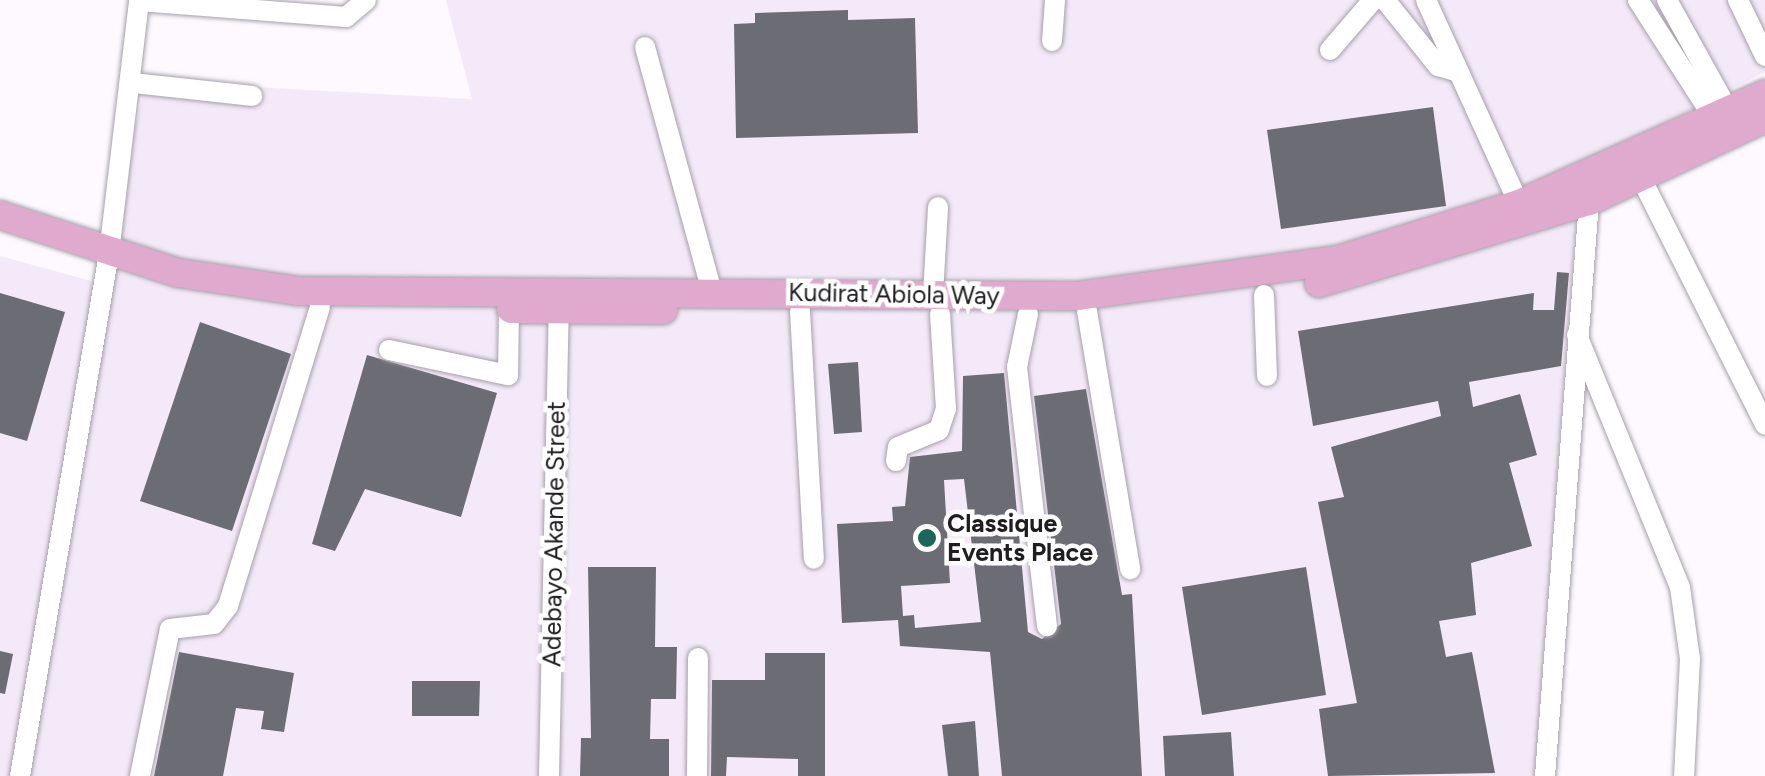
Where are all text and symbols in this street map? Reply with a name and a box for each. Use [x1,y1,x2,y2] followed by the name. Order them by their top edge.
[788,277,1000,311] street label: Kudirat Abiola Way
[537,401,571,667] street label: Adebayo Akande Street
[947,509,1093,568] place label: Classique Events Place
[916,527,938,549] marker: Classique Events Place

